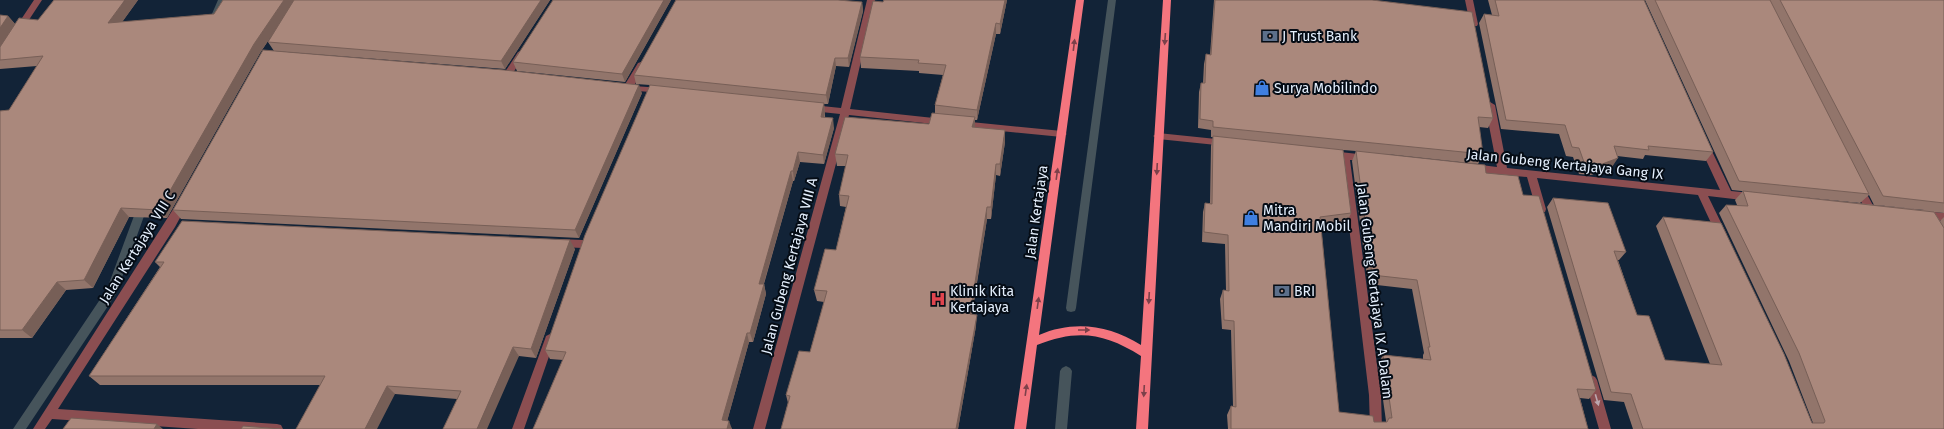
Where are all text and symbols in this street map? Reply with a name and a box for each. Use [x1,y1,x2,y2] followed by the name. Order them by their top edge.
[1261,27,1279,45] bank icon: J Trust Bank
[1282,28,1358,45] place label: J Trust Bank
[1161,33,1168,45] one-way arrow
[1071,39,1077,51] one-way arrow
[1253,79,1271,97] shop icon: Surya Mobilindo
[1274,80,1377,97] place label: Surya Mobilindo
[1466,146,1665,183] street label: Jalan Gubeng Kertajaya Gang IX
[1153,163,1160,175] one-way arrow
[1022,164,1051,260] street label: Jalan Kertajaya
[1054,168,1060,180] one-way arrow
[758,176,821,356] street label: Jalan Gubeng Kertajaya VIII A
[1353,182,1396,400] street label: Jalan Gubeng Kertajaya IX A Dalam
[96,188,179,307] street label: Jalan Kertajaya VIII C
[1263,202,1351,235] place label: Mitra Mandiri Mobil
[1242,209,1260,227] shop icon: Mitra Mandiri Mobil
[1273,282,1291,300] bank icon: BRI
[950,283,1014,316] place label: Klinik Kita Kertajaya
[1294,283,1315,300] place label: BRI
[929,290,947,308] hospital icon: Klinik Kita Kertajaya
[1146,292,1152,305] one-way arrow
[1035,297,1041,309] one-way arrow
[1078,327,1091,333] one-way arrow
[1023,384,1029,396] one-way arrow
[1141,385,1147,398] one-way arrow
[1594,394,1600,406] one-way arrow

